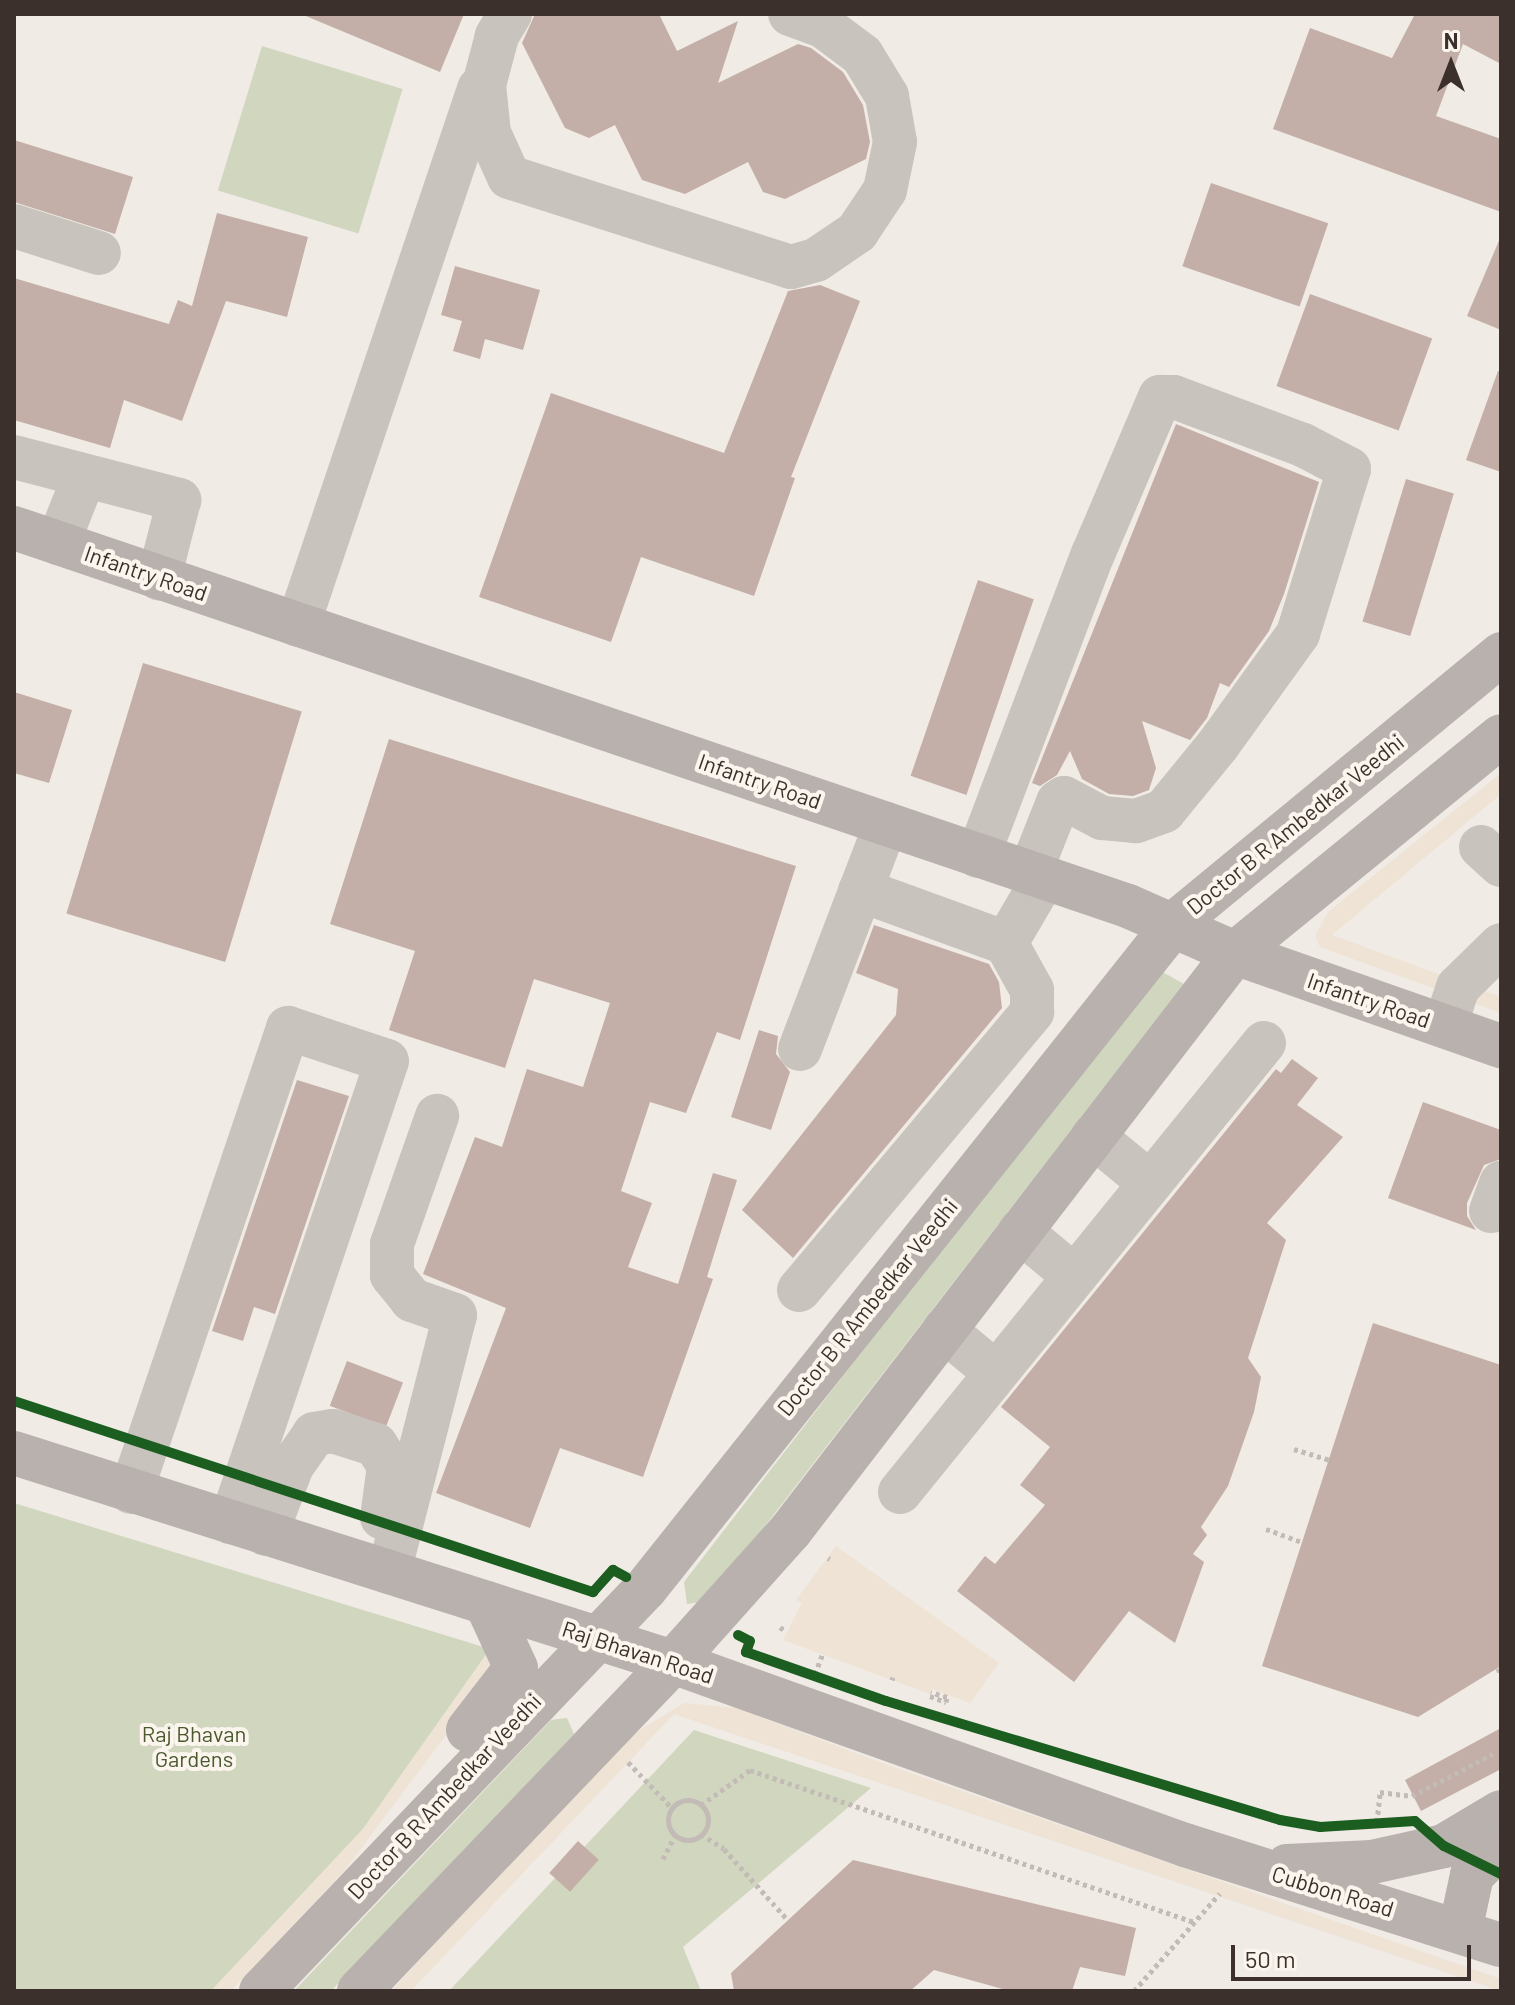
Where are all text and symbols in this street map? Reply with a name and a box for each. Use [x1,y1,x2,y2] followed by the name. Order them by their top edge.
[1411,24,1491,104] north arrow
[1444,27,1458,53] text: N
[81,540,211,606] street label: Infantry Road
[1181,728,1409,920] street label: Doctor B R Ambedkar Veedhi
[695,748,825,814] street label: Infantry Road
[1304,967,1434,1033] street label: Infantry Road
[771,1193,963,1421] street label: Doctor B R Ambedkar Veedhi
[559,1615,717,1689] street label: Raj Bhavan Road
[342,1688,546,1904] street label: Doctor B R Ambedkar Veedhi
[142,1720,246,1772] park label: Raj Bhavan Gardens
[1269,1860,1397,1922] street label: Cubbon Road
[1235,1929,1475,1979] scale bar
[1245,1944,1296,1973] text: 50 m

